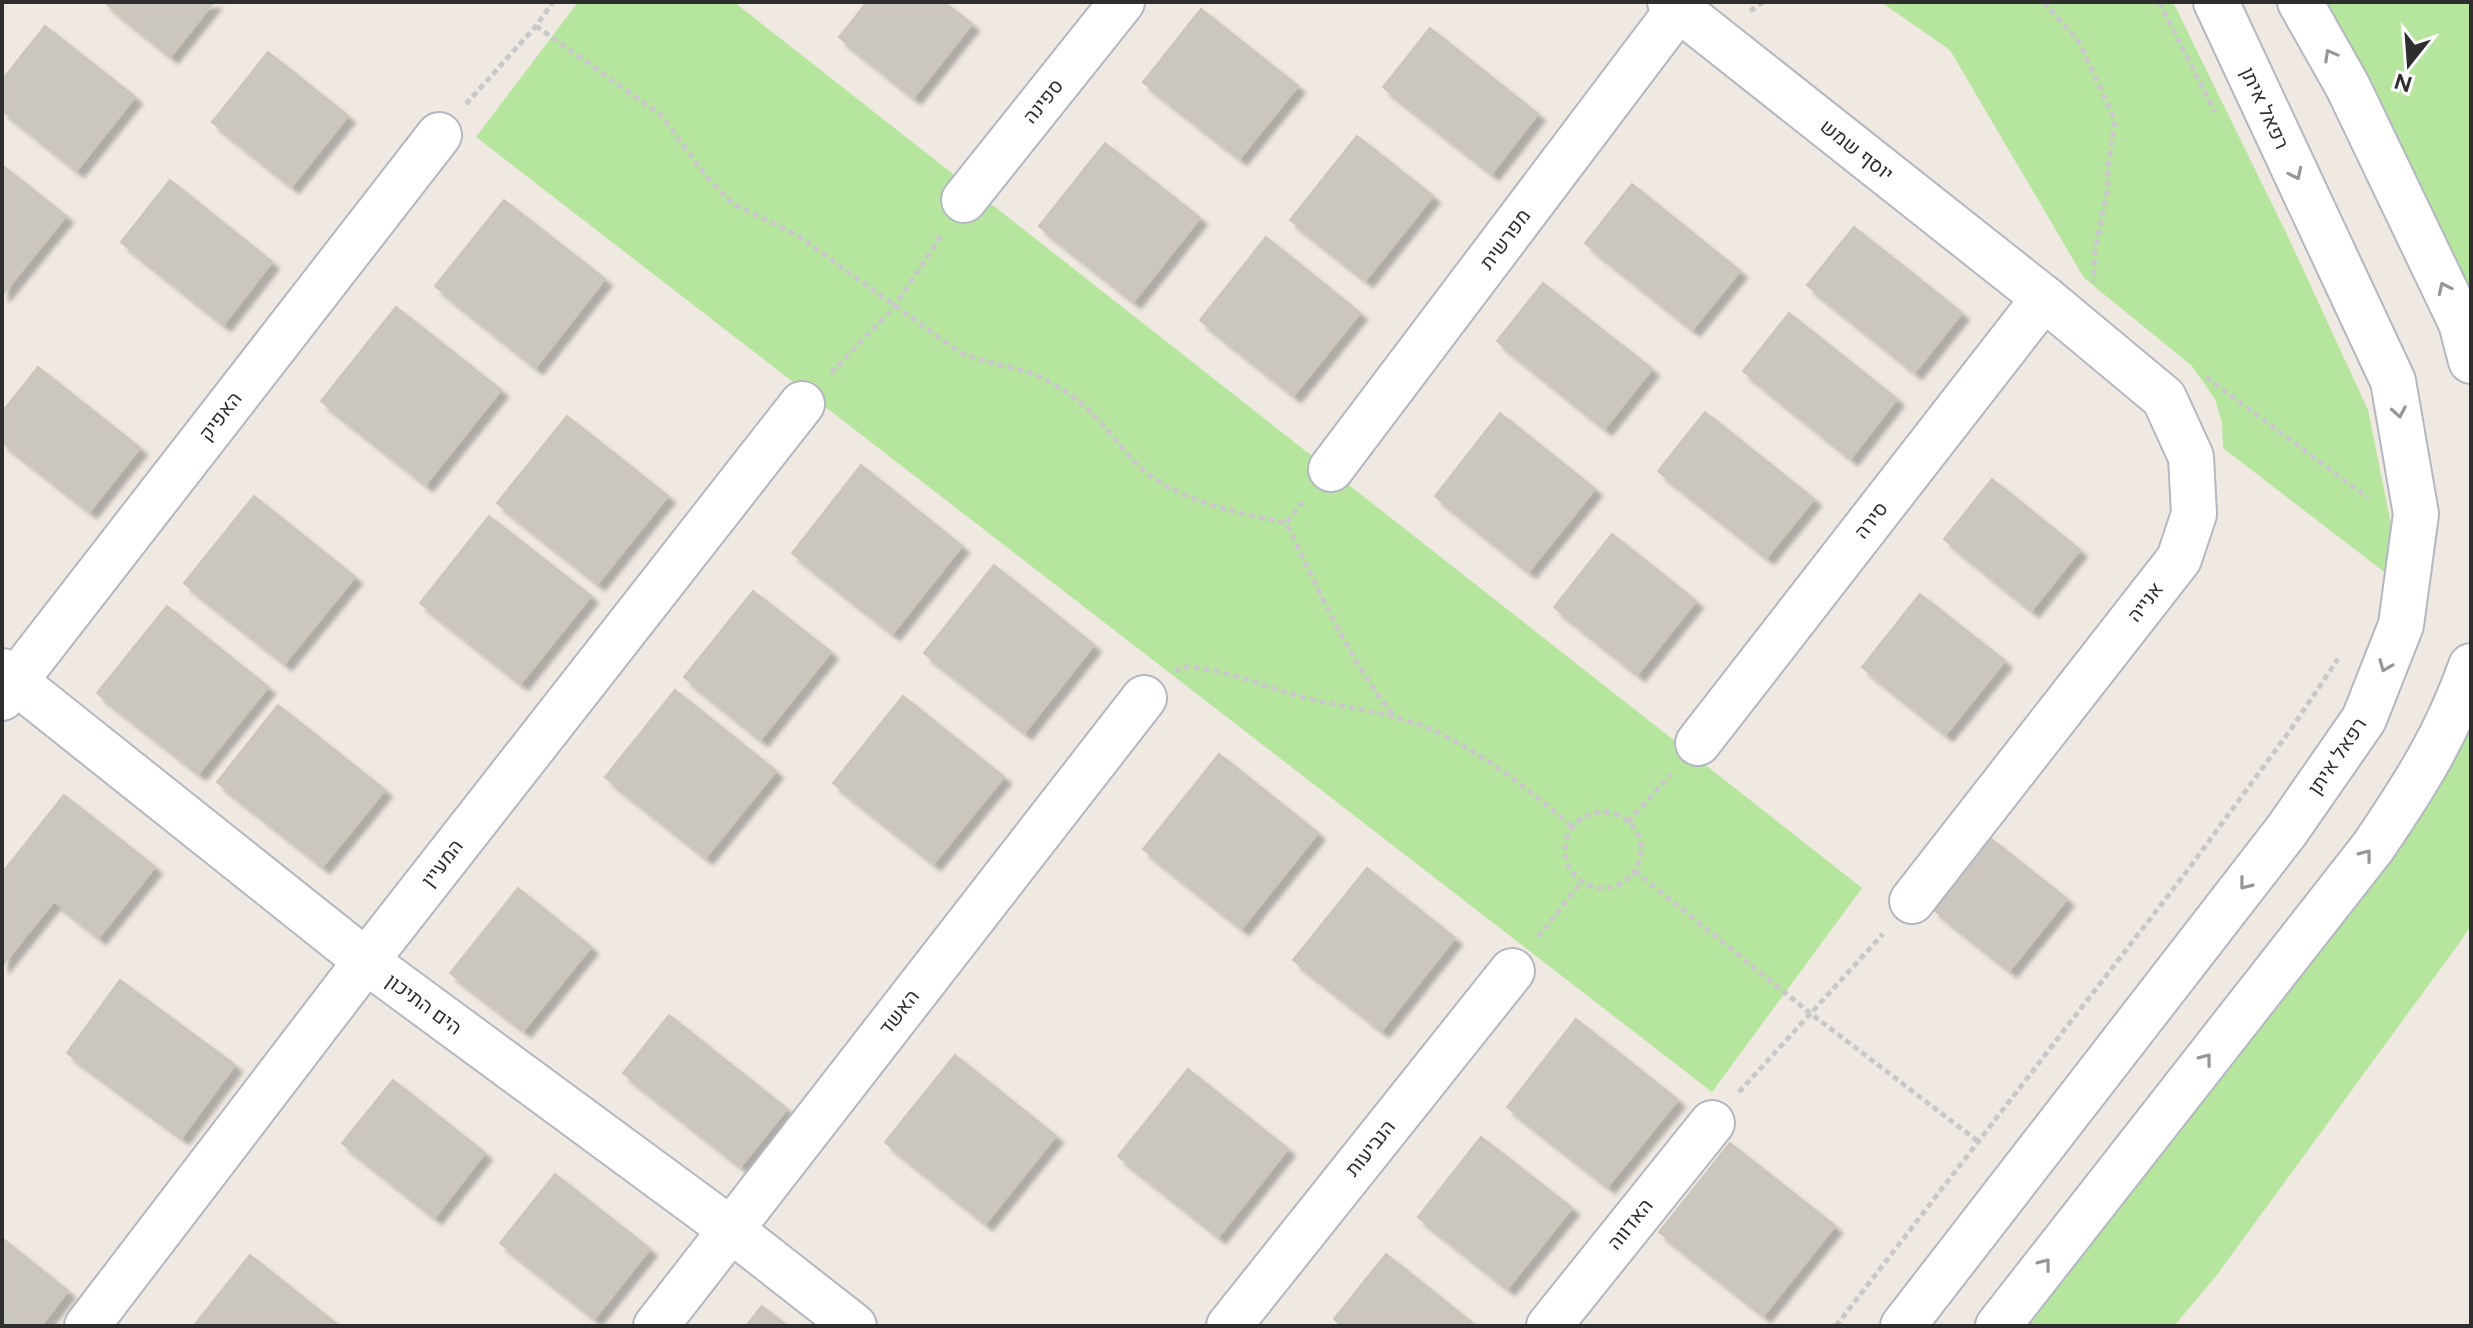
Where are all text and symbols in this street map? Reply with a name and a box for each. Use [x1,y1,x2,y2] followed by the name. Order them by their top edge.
[2369,24,2449,104] north arrow
[2324,49,2340,64] one-way arrow
[2236,63,2294,153] street label: רפאל איתן
[2391,67,2415,98] text: N
[1018,74,1068,128] street label: ספינה
[1816,114,1898,186] street label: יוסף שמש
[2286,166,2302,180] one-way arrow
[1475,204,1535,274] street label: מפרשית
[2438,282,2454,297] one-way arrow
[193,387,247,445] street label: האפיק
[2389,405,2406,419] one-way arrow
[1849,497,1893,543] street label: סירה
[2122,577,2168,627] street label: אנייה
[2378,659,2395,673] one-way arrow
[2303,713,2371,799] street label: רפאל איתן
[416,834,468,892] street label: המעיין
[2357,849,2371,864] one-way arrow
[2241,875,2255,890] one-way arrow
[381,968,467,1040] street label: הים התיכון
[874,985,924,1039] street label: האשד
[2196,1053,2210,1068] one-way arrow
[1340,1115,1400,1181] street label: הנביעות
[1602,1194,1658,1254] street label: האדווה
[2036,1258,2050,1273] one-way arrow

